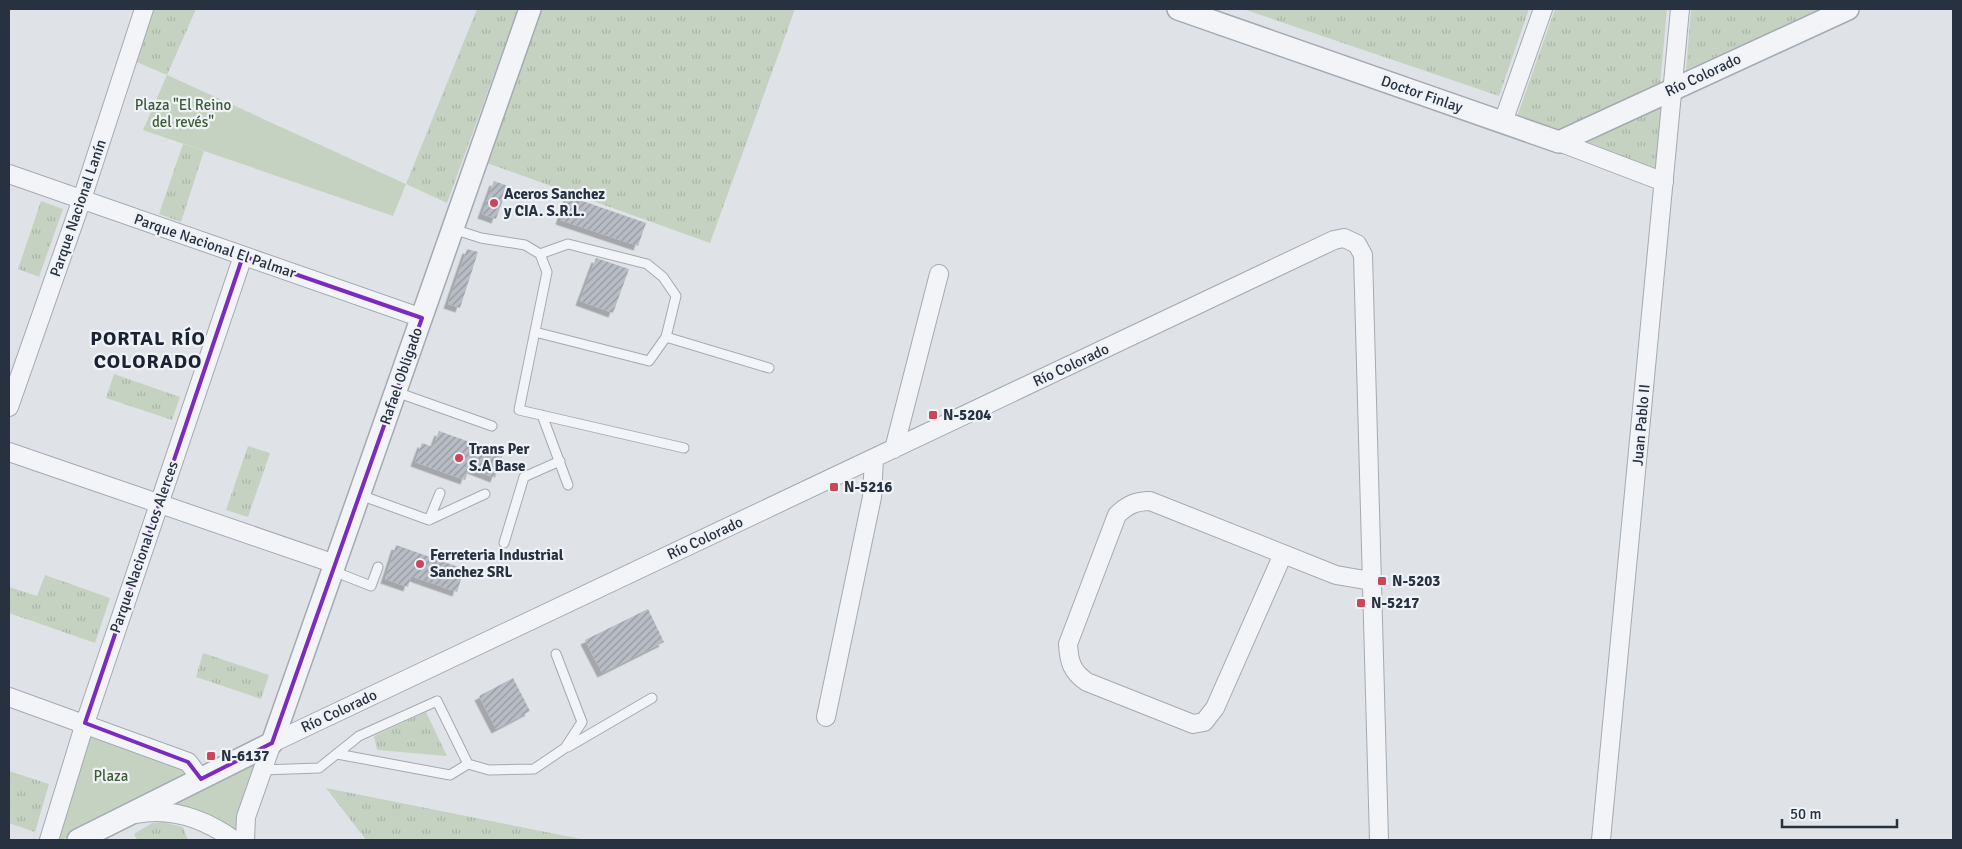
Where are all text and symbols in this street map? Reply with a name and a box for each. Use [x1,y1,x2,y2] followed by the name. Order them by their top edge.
[1662,50,1744,100] street label: Río Colorado
[1379,72,1465,116] street label: Doctor Finlay
[135,96,231,131] park label: Plaza "El Reino del revés"
[46,137,110,279] street label: Parque Nacional Lanín
[503,185,605,220] place label: Aceros Sanchez y CIA. S.R.L.
[488,197,500,209] marker: Aceros Sanchez y CIA. S.R.L.
[132,210,299,282] street label: Parque Nacional El Palmar
[376,325,426,427] street label: Rafael Obligado
[90,326,206,374] district label: PORTAL RÍO COLORADO
[1030,340,1112,390] street label: Río Colorado
[1628,383,1654,467] street label: Juan Pablo II
[943,406,991,424] place label: N-5204
[927,409,939,421] marker: N-5204
[469,440,530,475] place label: Trans Per S.A Base
[453,452,465,464] marker: Trans Per S.A Base
[106,458,182,635] street label: Parque Nacional Los Alerces
[844,478,892,496] place label: N-5216
[828,481,840,493] marker: N-5216
[664,513,746,563] street label: Río Colorado
[430,546,564,581] place label: Ferreteria Industrial Sanchez SRL
[414,558,426,570] marker: Ferreteria Industrial Sanchez SRL
[1392,572,1440,590] place label: N-5203
[1376,575,1388,587] marker: N-5203
[1371,594,1419,612] place label: N-5217
[1355,597,1367,609] marker: N-5217
[298,686,380,736] street label: Río Colorado
[221,747,269,765] place label: N-6137
[205,750,217,762] marker: N-6137
[94,767,128,785] park label: Plaza
[1782,796,1897,828] scale bar
[1790,805,1821,823] text: 50 m

